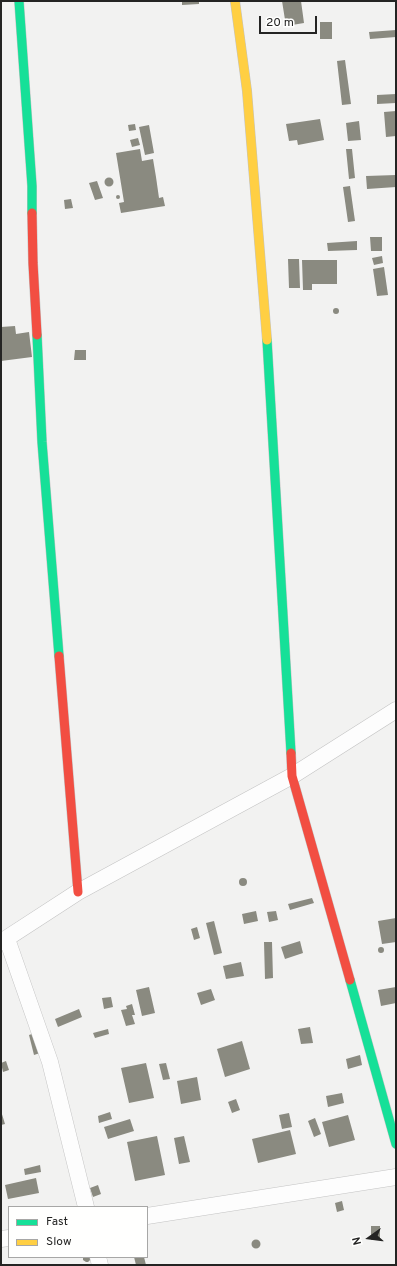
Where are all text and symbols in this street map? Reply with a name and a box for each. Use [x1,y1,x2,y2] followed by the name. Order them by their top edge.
[261,8,319,34] scale bar
[266,15,294,31] text: 20 m
[8,1206,148,1258] legend
[46,1214,68,1230] text: Fast
[349,1218,389,1258] north arrow
[46,1234,72,1250] text: Slow
[350,1235,365,1246] text: N

